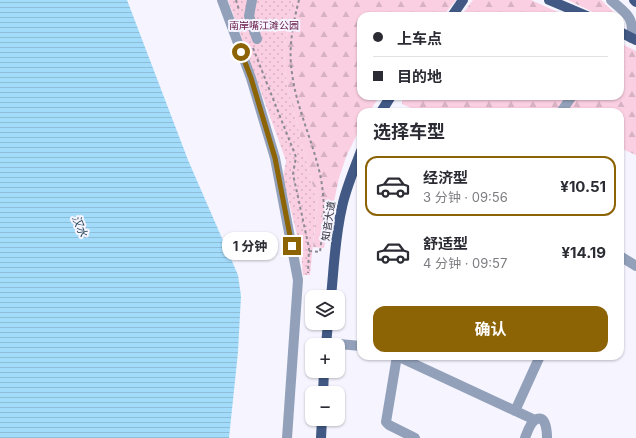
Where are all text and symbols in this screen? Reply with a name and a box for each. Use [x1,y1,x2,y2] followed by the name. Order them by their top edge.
[229,19,299,31] park label: 南岸嘴江滩公园
[397,29,442,48] text: 上车点
[232,43,250,61] route start
[397,67,442,86] text: 目的地
[373,121,445,142] text: 选择车型
[375,168,411,204] icon: car
[423,168,468,187] text: 经济型
[560,177,606,196] text: ¥10.51
[423,189,508,205] text: 3 分钟 · 09:56
[319,200,337,242] street label: 知音大道
[69,213,91,240] water label: 汉水
[222,232,278,260] callout: 1 分钟
[375,234,411,270] icon: car
[423,234,468,253] text: 舒适型
[283,237,301,255] route end
[233,238,267,254] text: 1 分钟
[561,243,606,262] text: ¥14.19
[423,255,507,271] text: 4 分钟 · 09:57
[305,290,345,426] map controls
[305,290,345,330] button: layers
[373,306,608,352] button: 确认
[305,338,345,378] button: +
[305,386,345,426] button: −

